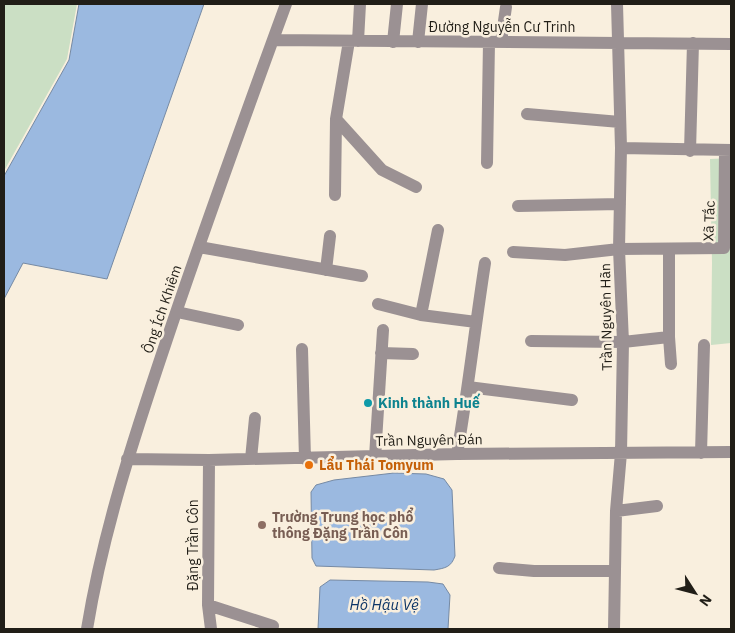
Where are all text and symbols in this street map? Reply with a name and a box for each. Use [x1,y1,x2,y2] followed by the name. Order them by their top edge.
[429,18,575,36] street label: Đường Nguyễn Cư Trinh
[699,200,719,242] street label: Xã Tắc
[137,262,186,356] street label: Ông Ích Khiêm
[596,263,616,371] street label: Trần Nguyên Hãn
[378,393,481,412] place label: Kinh thành Huế
[362,397,374,409] marker: Kinh thành Huế
[375,430,483,450] street label: Trần Nguyên Đán
[319,456,434,474] place label: Lẩu Thái Tomyum
[303,459,315,471] marker: Lẩu Thái Tomyum
[184,499,202,591] street label: Đặng Trần Côn
[272,507,413,542] place label: Trường Trung học phổ thông Đặng Trần Côn
[256,519,268,531] marker: Trường Trung học phổ thông Đặng Trần Côn
[670,568,720,618] north arrow
[695,591,716,610] text: N
[349,595,419,614] water label: Hồ Hậu Vệ

